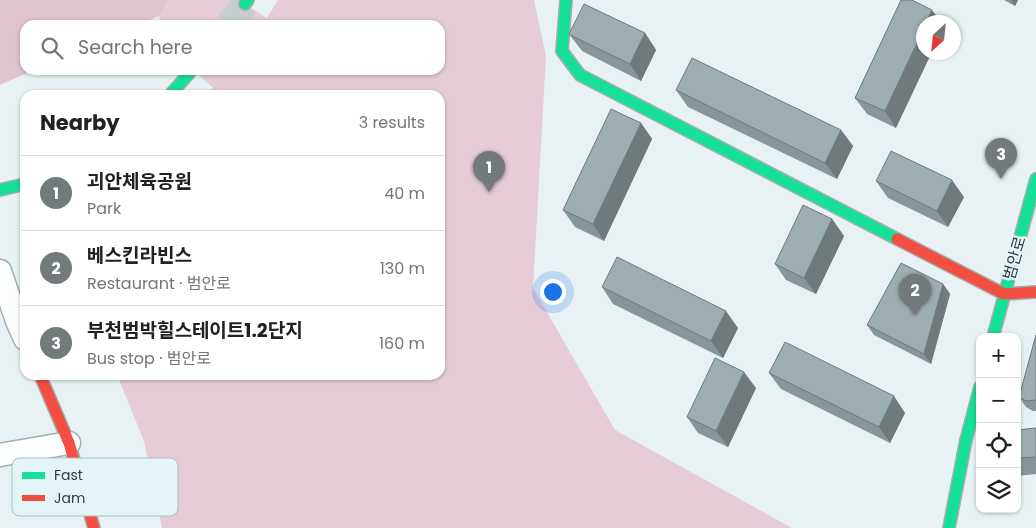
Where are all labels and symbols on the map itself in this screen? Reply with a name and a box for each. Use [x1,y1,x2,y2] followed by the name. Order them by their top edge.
[916,15,961,60] north arrow
[985,138,1017,179] pin: 3
[473,151,505,192] pin: 1
[997,233,1032,283] street label: 범안로
[899,274,931,315] pin: 2
[540,279,566,305] your location
[12,458,178,516] legend
[54,465,83,485] text: Fast
[54,488,85,508] text: Jam

